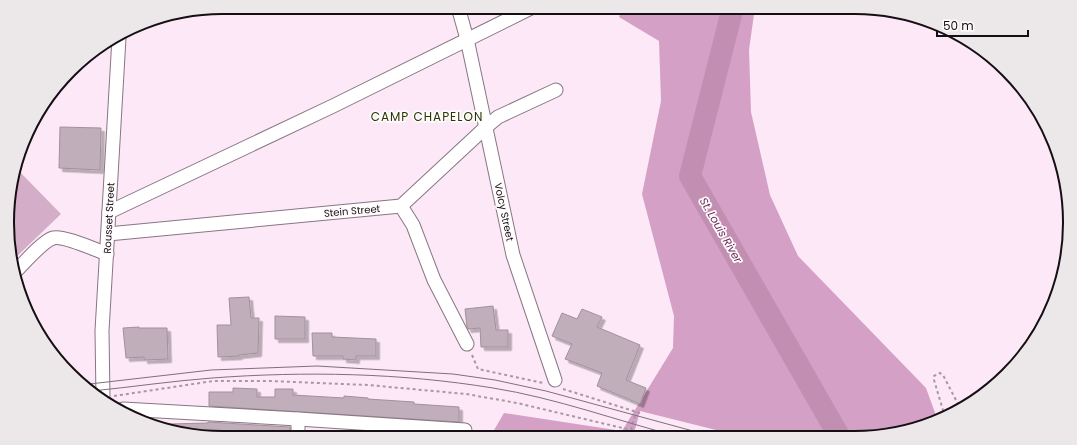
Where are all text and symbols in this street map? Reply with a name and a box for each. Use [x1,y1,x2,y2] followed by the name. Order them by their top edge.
[937,12,1028,38] scale bar
[943,17,974,34] text: 50 m
[371,108,483,125] district label: CAMP CHAPELON
[491,181,518,243] street label: Volcy Street
[100,182,118,254] street label: Rousset Street
[696,194,747,266] water label: St. Louis River
[323,201,381,221] street label: Stein Street

